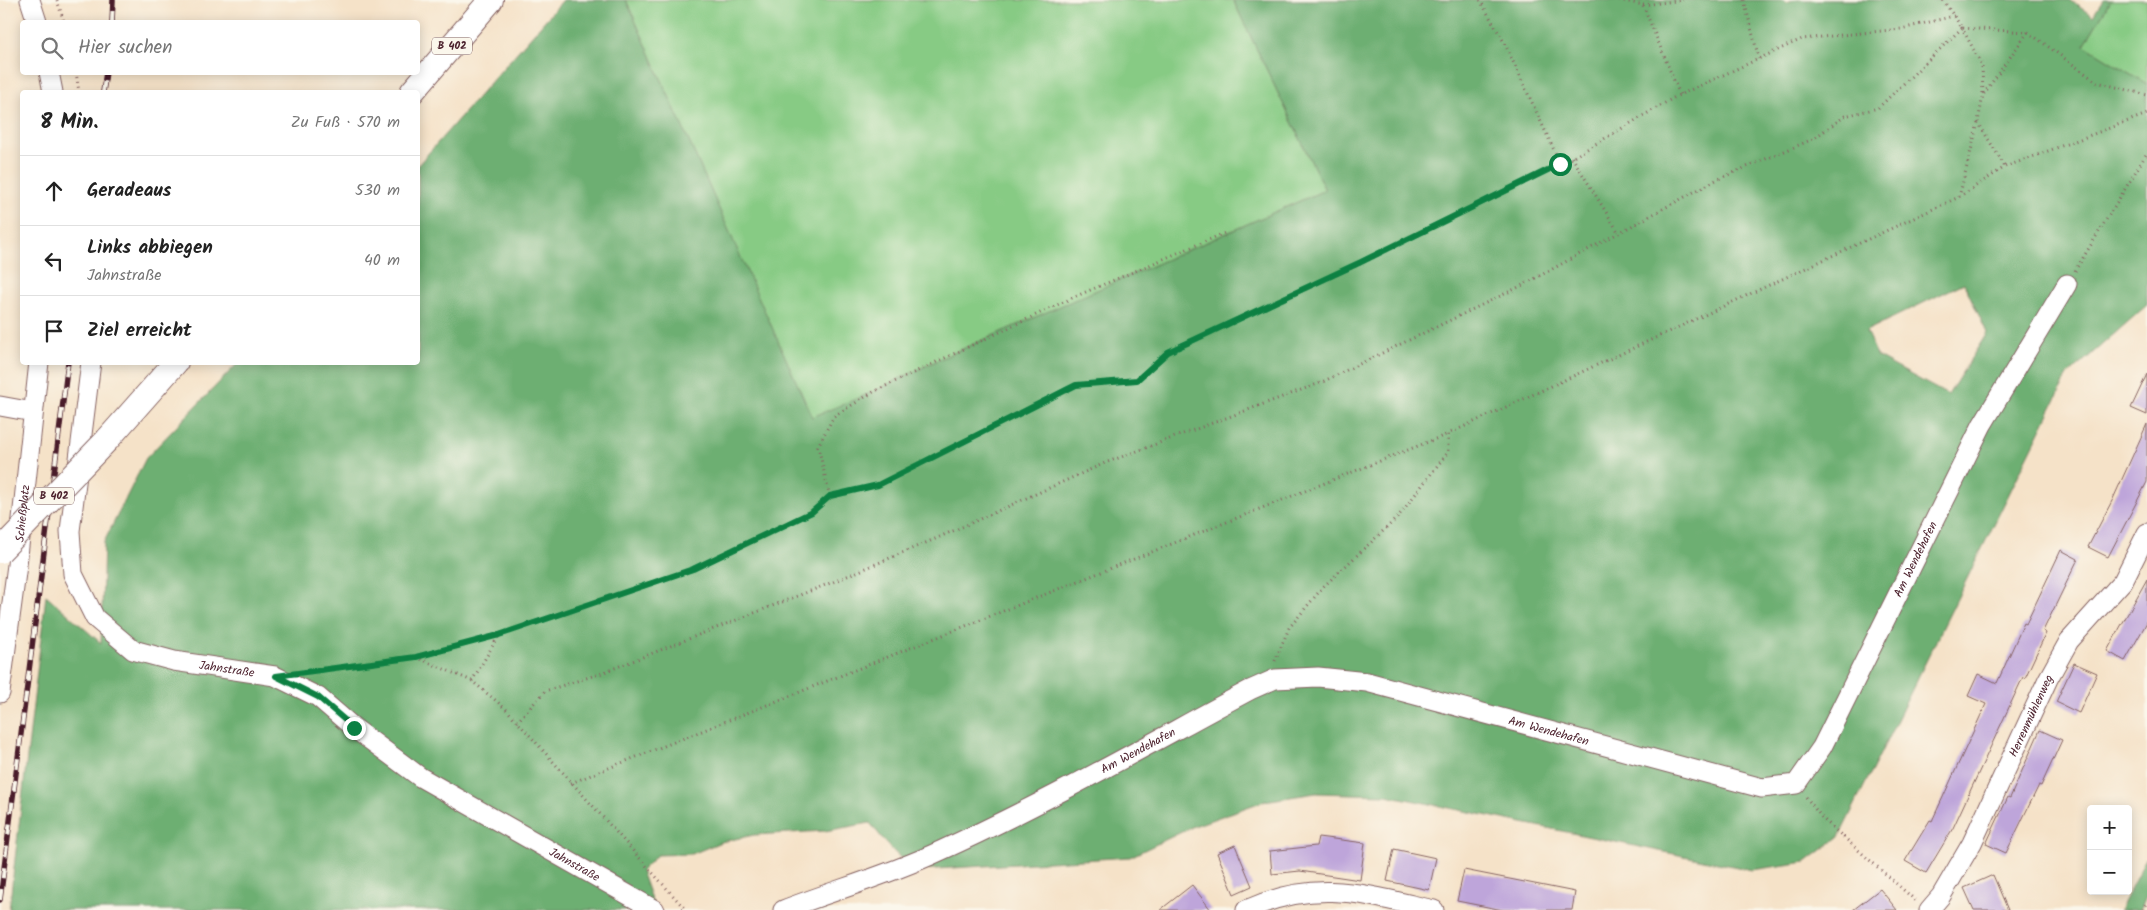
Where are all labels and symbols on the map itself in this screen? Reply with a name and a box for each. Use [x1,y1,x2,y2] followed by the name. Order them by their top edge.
[432,37,472,54] road number: B 402
[1549,153,1572,176] route start
[10,484,35,543] street label: Schießplatz
[34,488,74,504] road number: B 402
[1888,518,1942,600] street label: Am Wendehafen
[198,655,256,682] street label: Jahnstraße
[2004,671,2058,760] street label: Herrenmühlenweg
[1506,711,1591,751] street label: Am Wendehafen
[343,717,366,740] route end
[1097,722,1179,779] street label: Am Wendehafen
[546,842,604,887] street label: Jahnstraße

